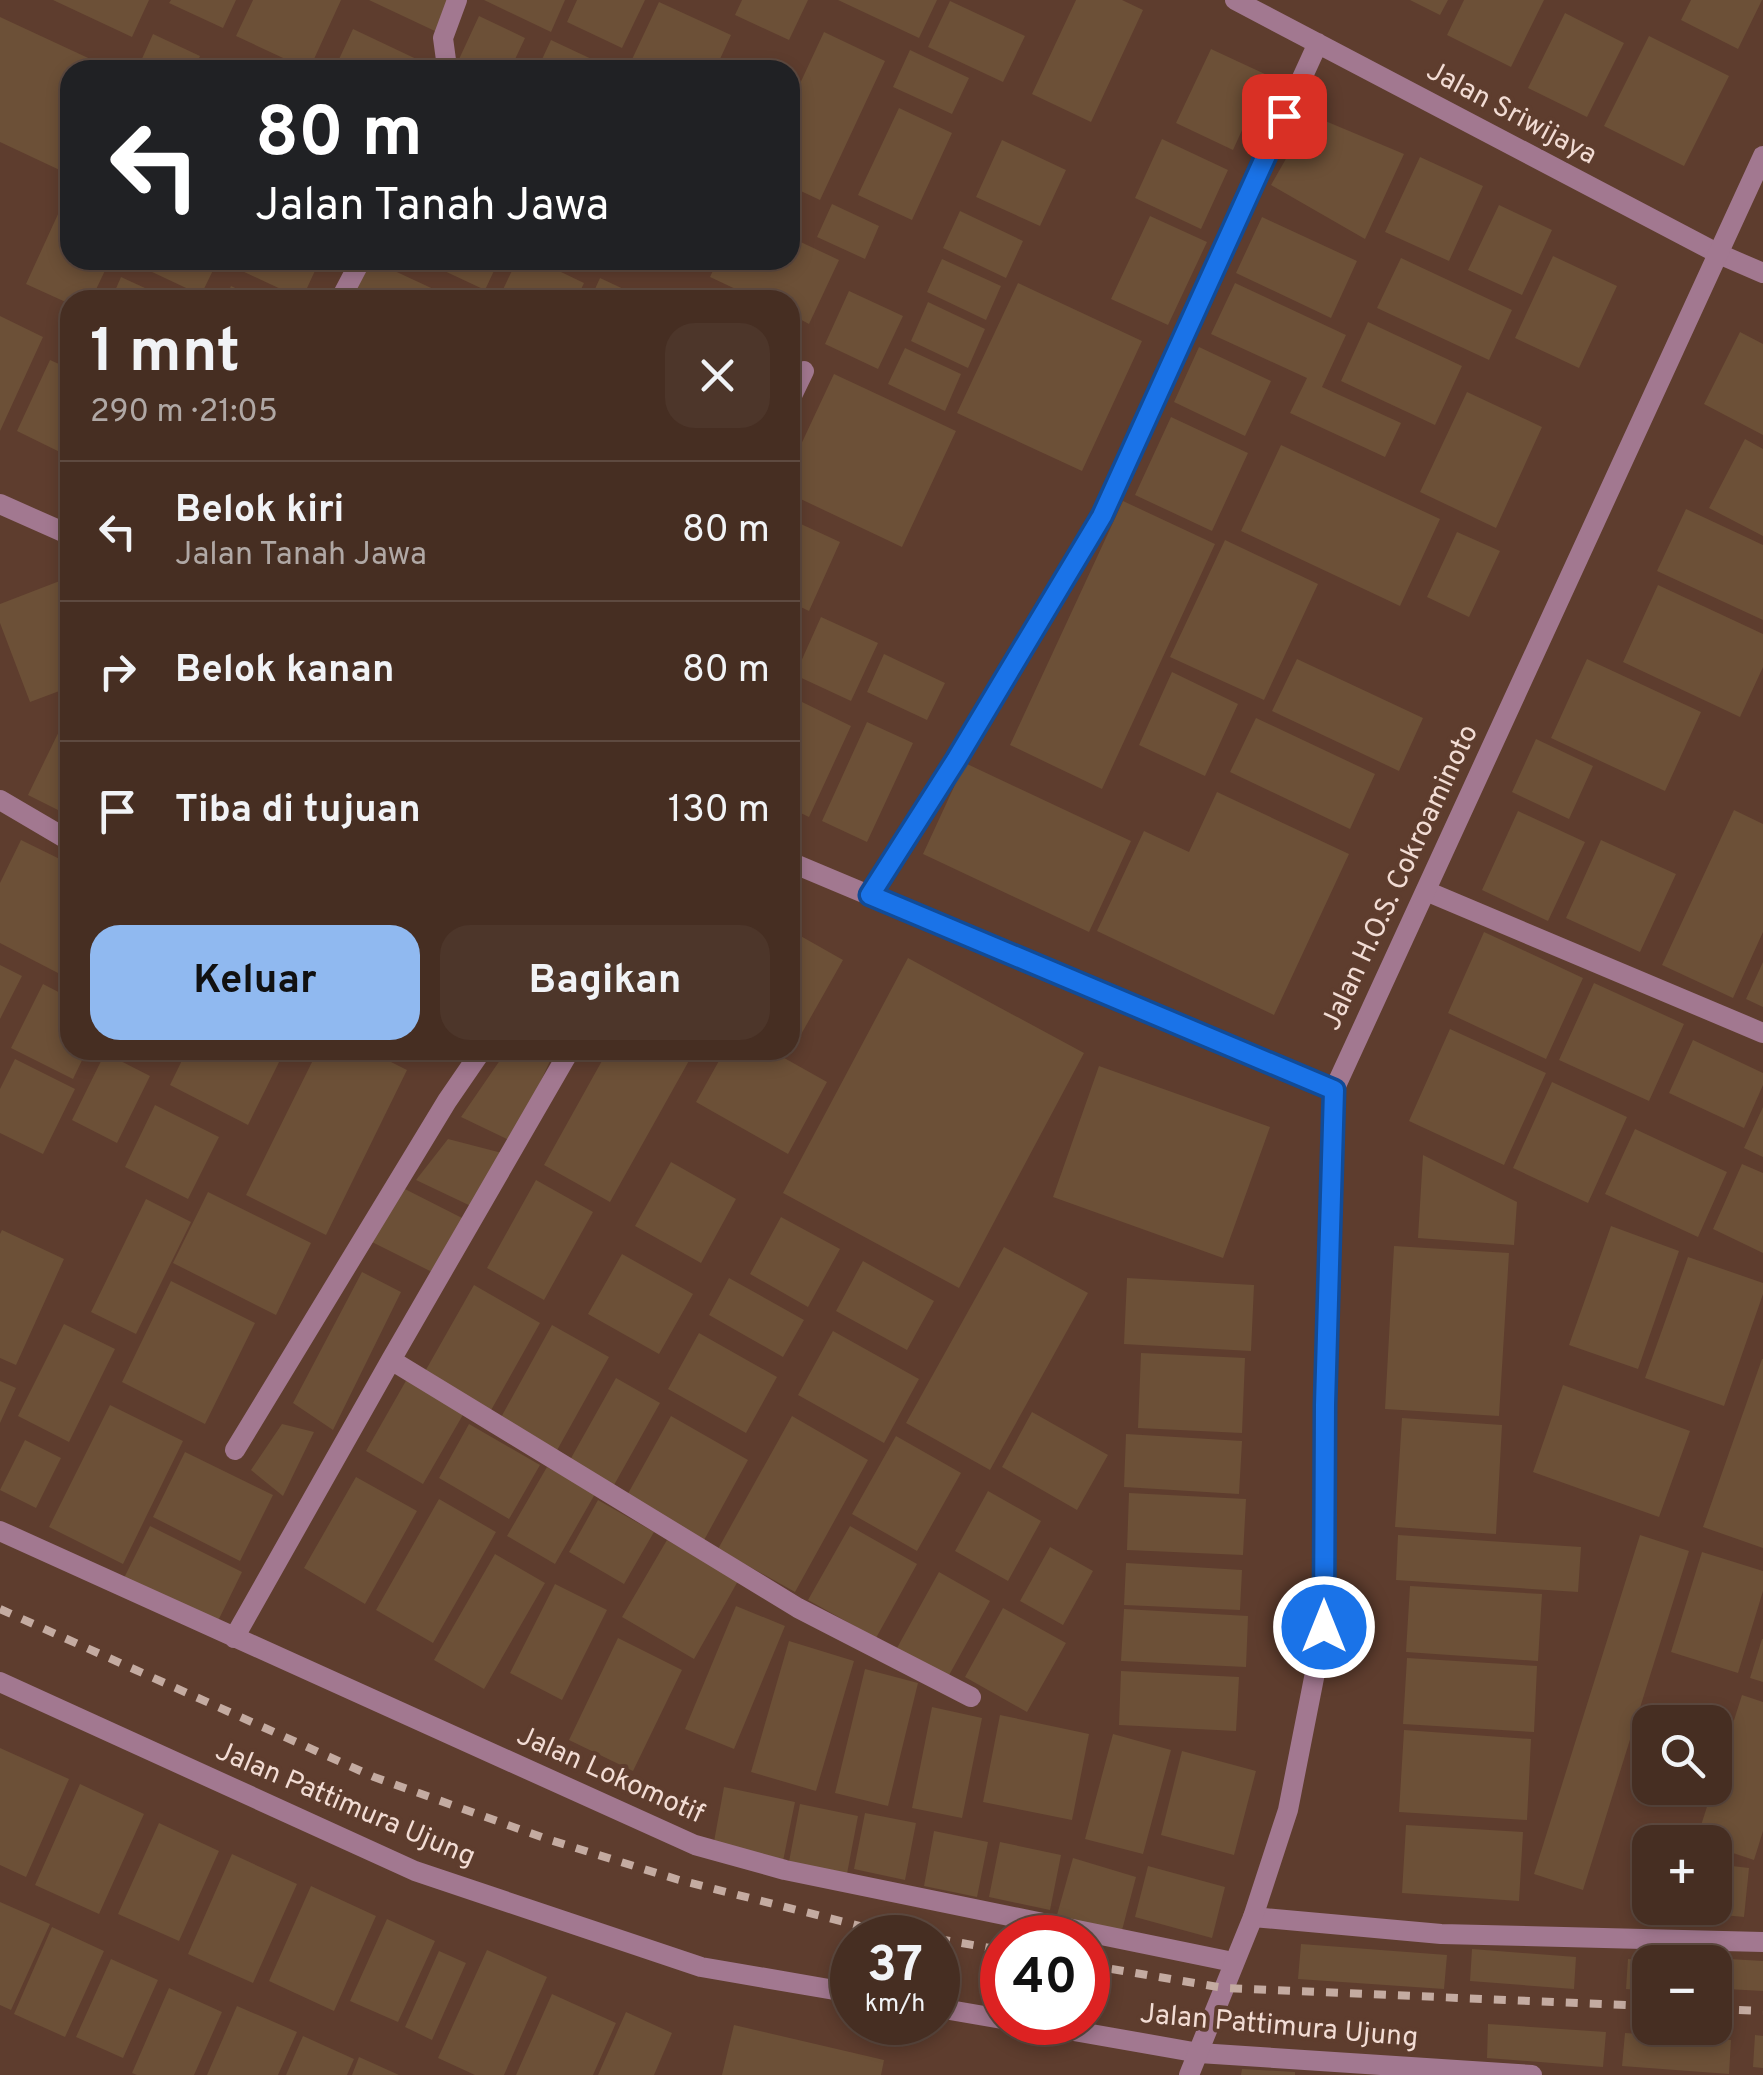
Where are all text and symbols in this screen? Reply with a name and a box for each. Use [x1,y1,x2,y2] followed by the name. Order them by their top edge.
[1419,54,1603,174] street label: Jalan Sriwijaya
[1242,74,1327,159] pin
[1257,89,1312,144] icon: arrive
[255,92,423,181] text: 80 m
[90,100,220,230] icon: left
[255,179,609,236] text: Jalan Tanah Jawa
[90,317,240,393] text: 1 mnt
[665,323,770,428] button: close
[90,393,278,433] text: 290 m · 21:05
[175,487,344,536] text: Belok kiri
[90,504,145,559] icon: left
[682,507,770,556] text: 80 m
[175,536,427,576] text: Jalan Tanah Jawa
[90,644,145,699] icon: right
[175,647,394,696] text: Belok kanan
[682,647,770,696] text: 80 m
[1314,719,1488,1037] street label: Jalan H.O.S. Cokroaminoto
[90,784,145,839] icon: arrive
[175,787,421,836] text: Tiba di tujuan
[668,787,770,836] text: 130 m
[90,925,420,1040] button: Keluar
[440,925,770,1040] button: Bagikan
[1272,1575,1376,1679] position arrow
[1632,1705,1732,2045] map controls
[1632,1705,1732,1805] button: search
[511,1719,709,1833] street label: Jalan Lokomotif
[210,1734,480,1876] street label: Jalan Pattimura Ujung
[1632,1825,1732,1925] button: +
[980,1915,1110,2045] speed limit sign: 40
[867,1936,923,1999] text: 37
[1632,1945,1732,2045] button: −
[865,1989,925,2021] text: km/h
[1138,1997,1420,2057] street label: Jalan Pattimura Ujung

